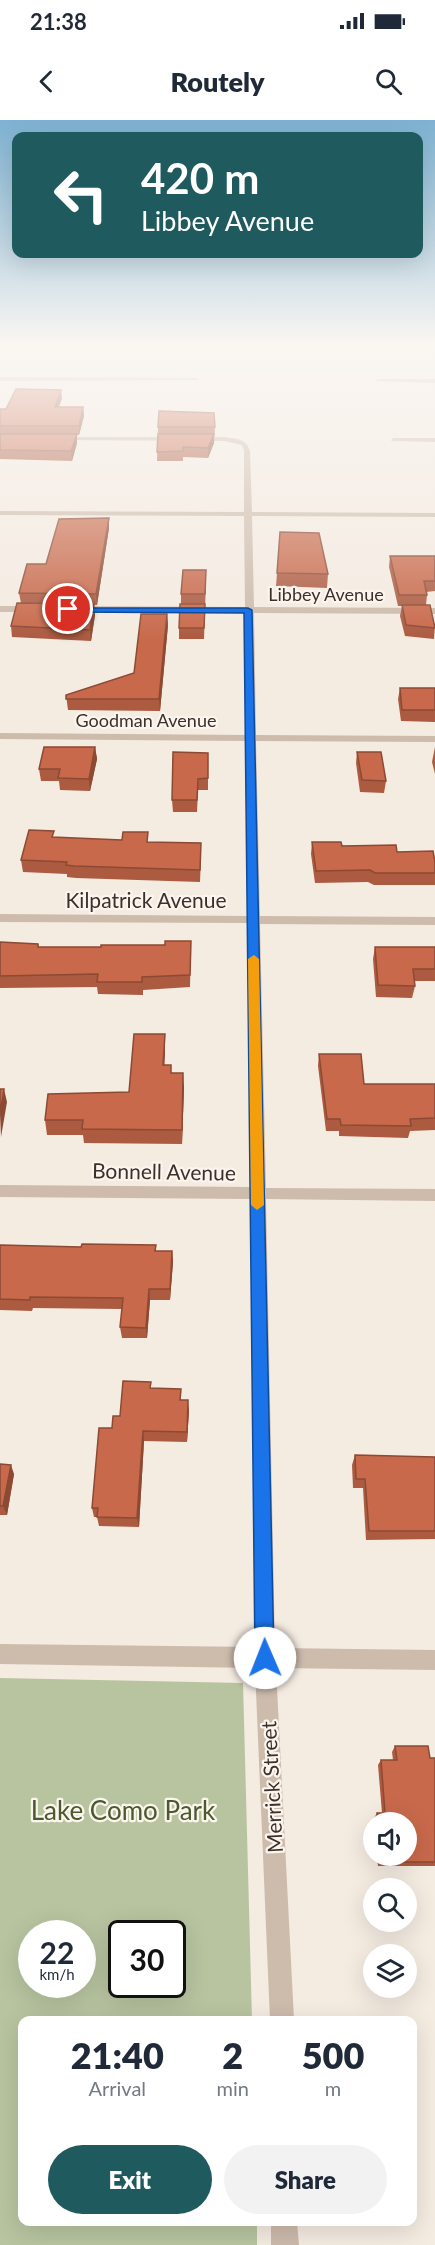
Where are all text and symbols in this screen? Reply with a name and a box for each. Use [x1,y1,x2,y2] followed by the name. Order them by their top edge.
[30,8,87,35] text: 21:38
[30,65,63,98] icon: back
[170,65,265,98] text: Routely
[372,65,405,98] icon: search
[141,153,259,203] text: 420 m
[42,156,120,234] icon: left
[141,204,314,237] text: Libbey Avenue
[42,583,93,634] pin
[268,583,384,605] street label: Libbey Avenue
[51,592,84,625] icon: arrive
[76,709,216,731] street label: Goodman Avenue
[65,887,227,912] street label: Kilpatrick Avenue
[92,1157,236,1185] street label: Bonnell Avenue
[233,1626,297,1690] position arrow
[255,1720,287,1854] street label: Merrick Street
[31,1794,216,1826] park label: Lake Como Park
[363,1812,417,1998] map controls
[363,1812,417,1866] button: sound
[363,1878,417,1932] button: search
[108,1920,186,1998] speed limit sign: 30
[40,1934,74,1970] text: 22
[363,1944,417,1998] button: layers
[39,1965,75,1983] text: km/h
[71,2033,164,2077] text: 21:40
[222,2033,243,2077] text: 2
[302,2033,364,2077] text: 500
[88,2076,146,2100] text: Arrival
[217,2076,249,2100] text: min
[325,2076,341,2100] text: m
[48,2145,212,2214] button: Exit
[224,2145,387,2214] button: Share

